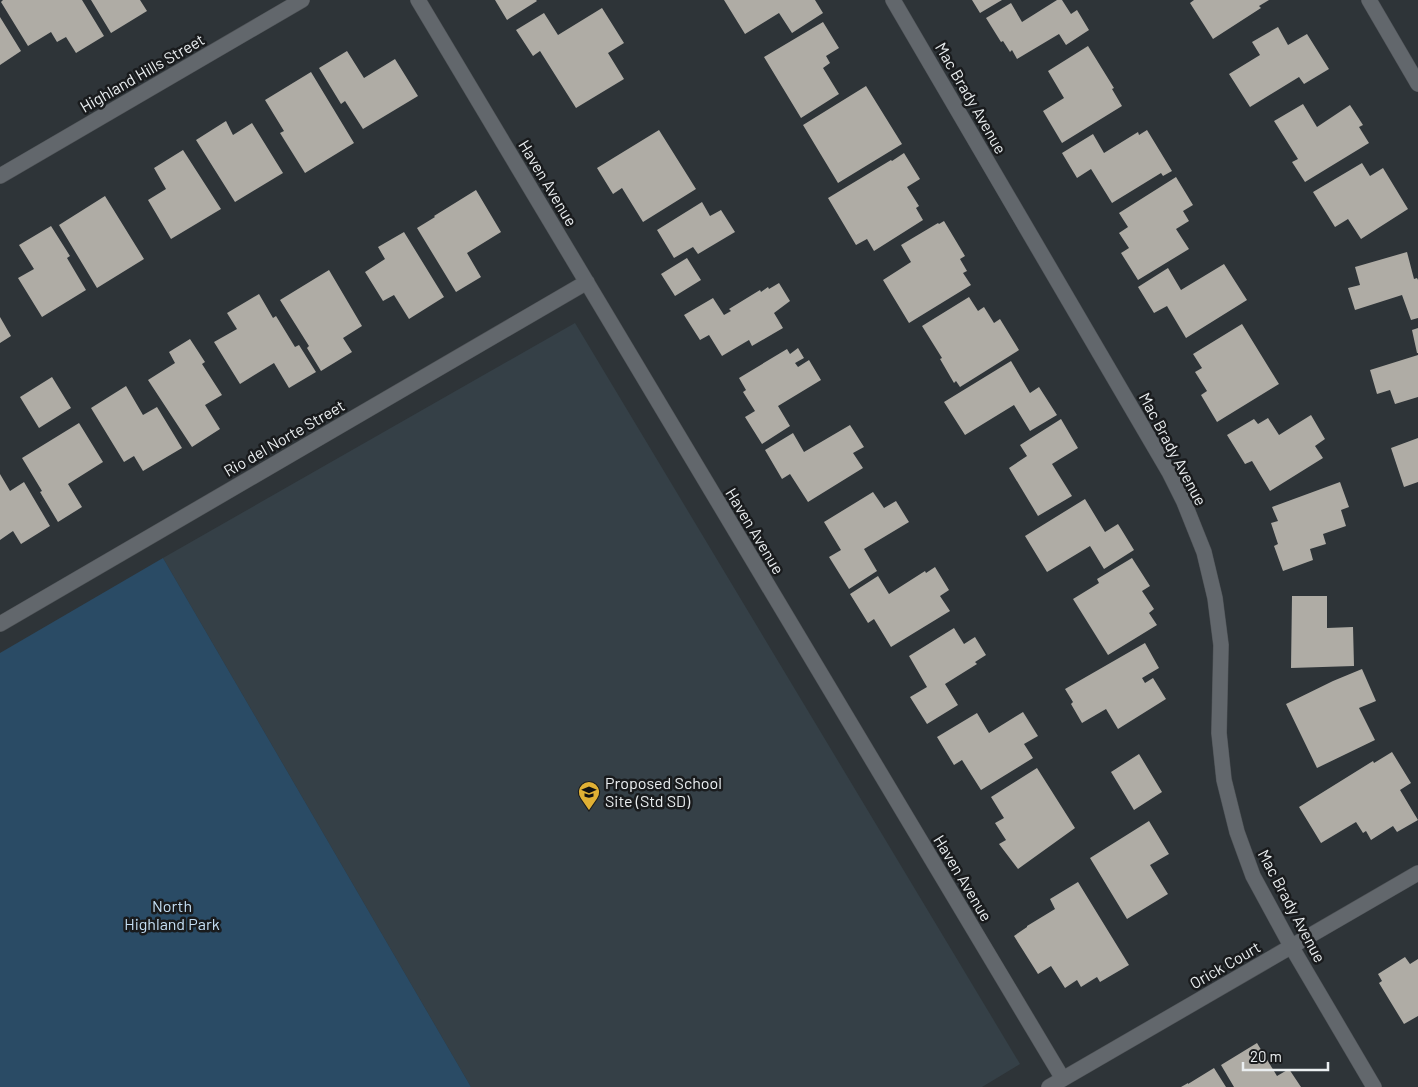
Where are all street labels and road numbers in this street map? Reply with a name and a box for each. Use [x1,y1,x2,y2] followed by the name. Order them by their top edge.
[76,29,207,116] street label: Highland Hills Street
[932,39,1011,157] street label: Mac Brady Avenue
[515,136,582,229] street label: Haven Avenue
[1136,389,1211,509] street label: Mac Brady Avenue
[220,395,348,480] street label: Rio del Norte Street
[722,484,789,577] street label: Haven Avenue
[930,831,997,924] street label: Haven Avenue
[1255,846,1330,966] street label: Mac Brady Avenue
[1186,937,1263,992] street label: Orick Court

